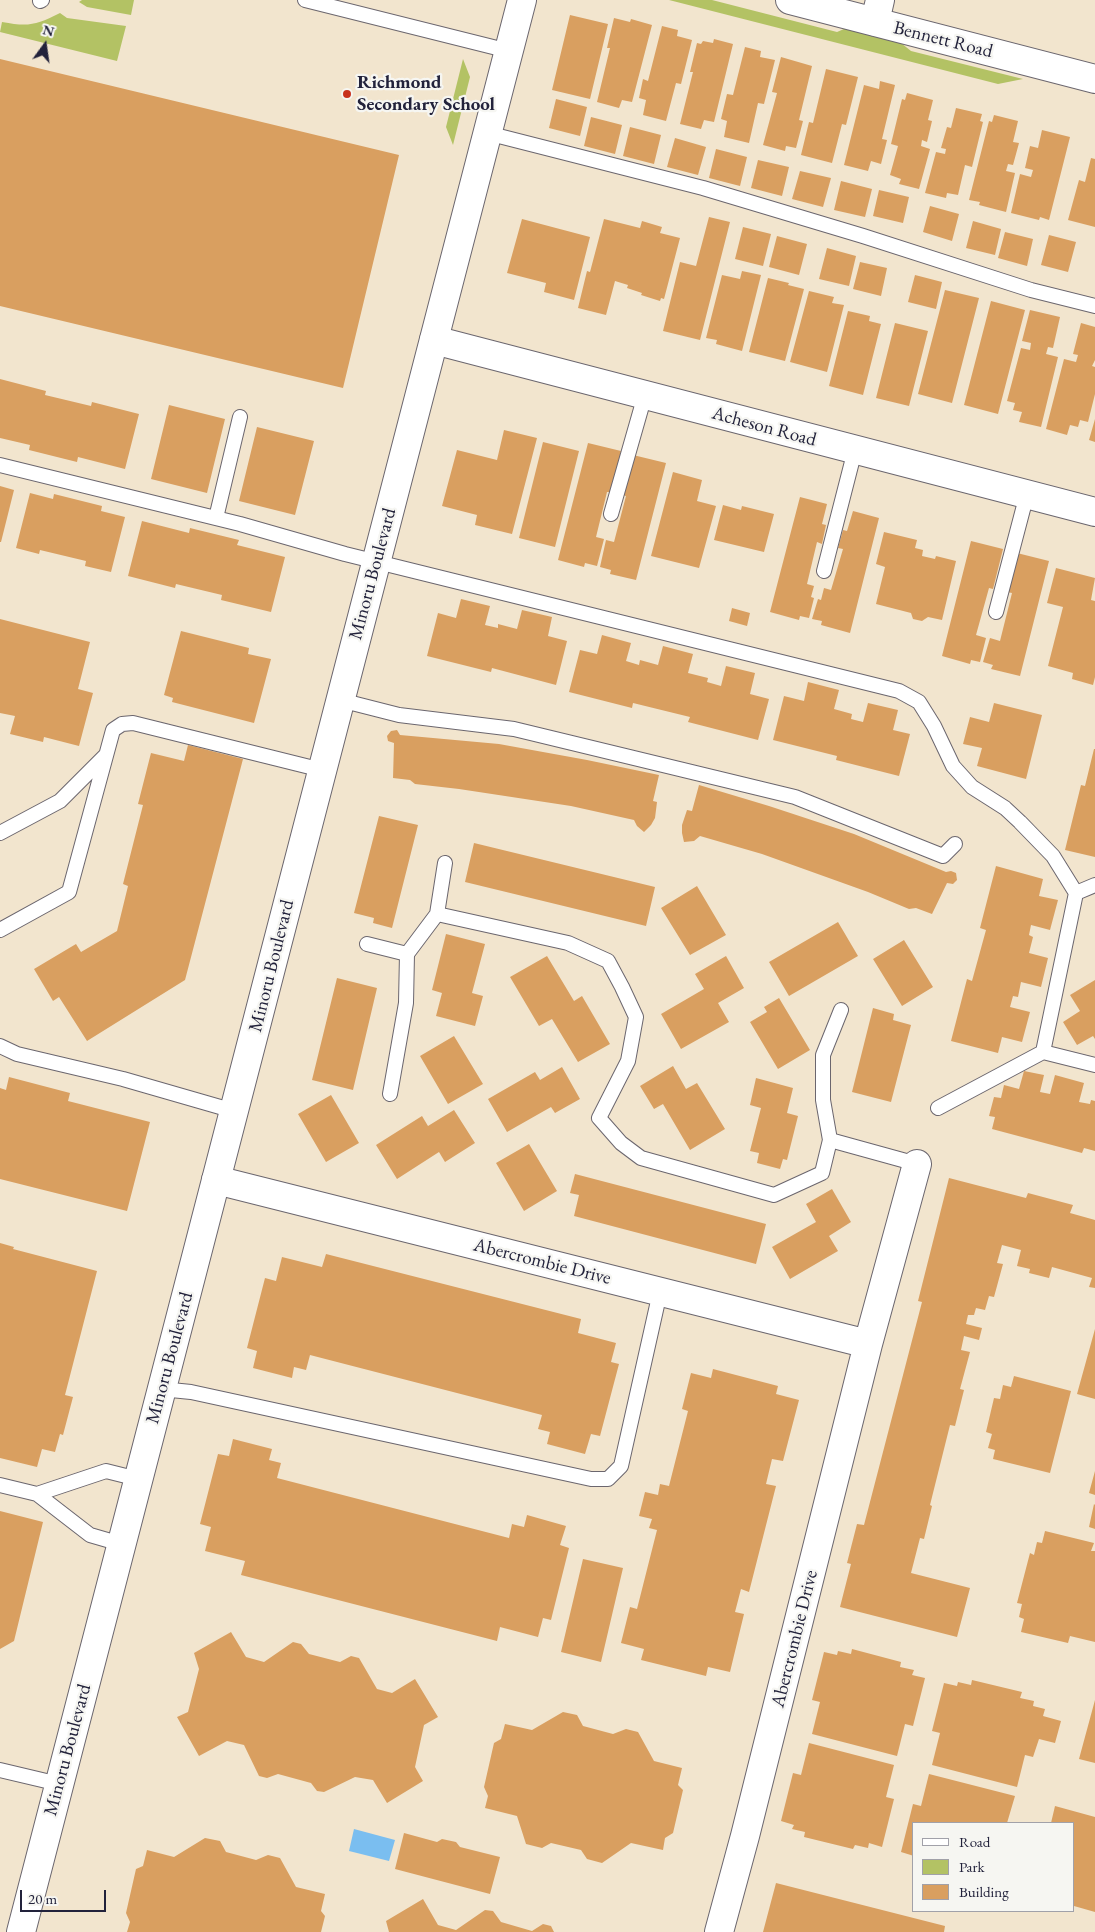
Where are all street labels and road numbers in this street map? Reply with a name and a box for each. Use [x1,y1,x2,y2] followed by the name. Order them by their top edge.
[891,17,995,63] street label: Bennett Road
[709,402,819,452] street label: Acheson Road
[344,506,402,642] street label: Minoru Boulevard
[245,898,299,1034] street label: Minoru Boulevard
[471,1234,613,1290] street label: Abercrombie Drive
[141,1290,199,1426] street label: Minoru Boulevard
[767,1568,823,1710] street label: Abercrombie Drive
[39,1682,97,1818] street label: Minoru Boulevard

